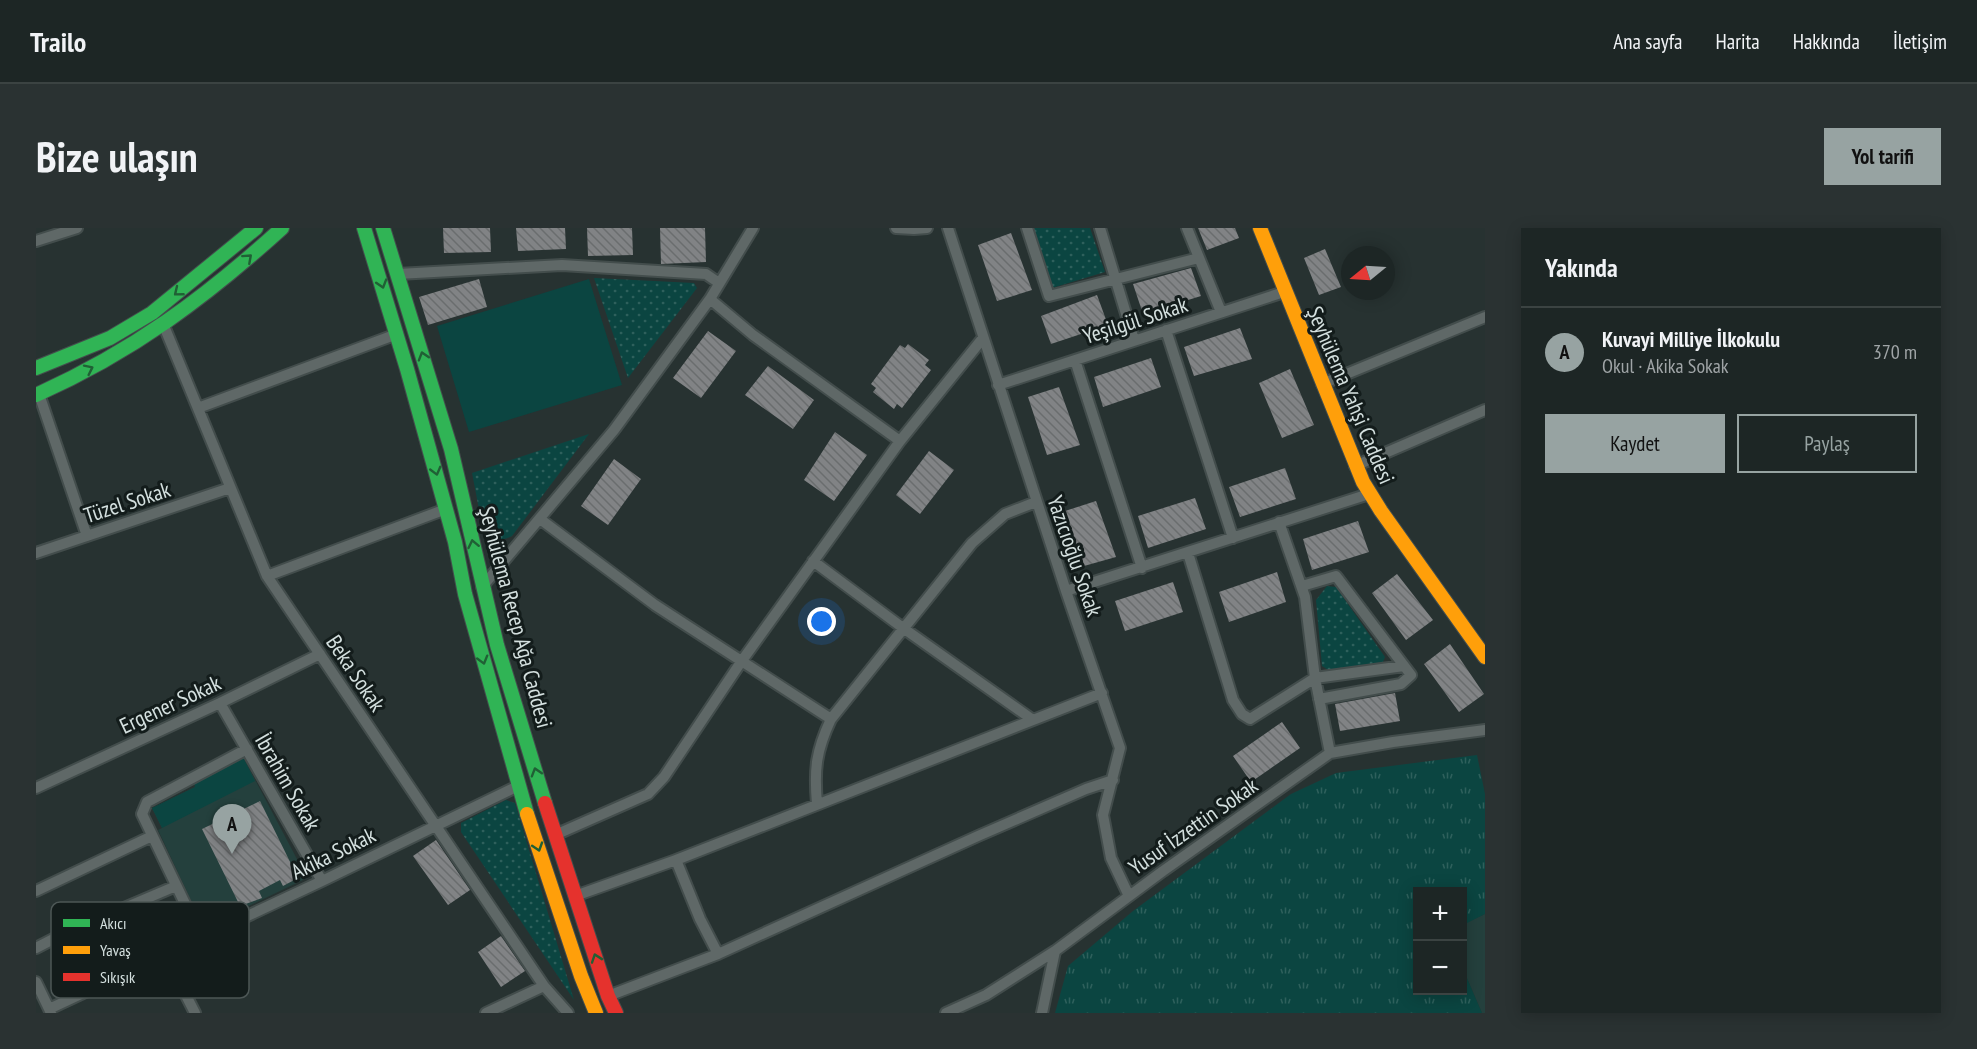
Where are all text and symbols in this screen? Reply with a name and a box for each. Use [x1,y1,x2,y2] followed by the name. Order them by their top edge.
[30,23,86,60] text: Trailo
[1613,28,1682,55] text: Ana sayfa
[1715,28,1760,55] text: Harita
[1793,28,1860,55] text: Hakkında
[1893,28,1947,55] text: İletişim
[1824,128,1941,185] button: Yol tarifi
[36,129,198,184] text: Bize ulaşın
[1341,246,1395,300] north arrow
[1545,251,1618,284] text: Yakında
[241,254,252,265] one-way arrow
[374,278,387,289] one-way arrow
[174,284,185,295] one-way arrow
[1079,290,1191,350] street label: Yeşilgül Sokak
[1301,302,1401,488] street label: Şeyhülema Yahşi Caddesi
[1602,325,1780,353] text: Kuvayi Milliye İlkokulu
[1559,339,1570,365] text: A
[1873,339,1917,365] text: 370 m
[418,351,430,362] one-way arrow
[1602,353,1729,379] text: Okul · Akika Sokak
[82,365,93,377] one-way arrow
[1545,414,1725,473] button: Kaydet
[1737,414,1917,473] button: Paylaş
[429,465,441,476] one-way arrow
[80,475,174,529] street label: Tüzel Sokak
[1041,492,1109,621] street label: Yazıcıoğlu Sokak
[473,503,559,731] street label: Şeyhülema Recep Ağa Caddesi
[467,539,480,549] one-way arrow
[807,607,836,636] your location
[320,629,392,717] street label: Beka Sokak
[476,654,488,665] one-way arrow
[115,668,225,740] street label: Ergener Sokak
[249,728,327,836] street label: İbrahim Sokak
[531,768,543,778] one-way arrow
[1123,771,1263,881] street label: Yusuf İzzettin Sokak
[212,804,252,854] pin: A
[286,820,380,885] street label: Akika Sokak
[531,841,544,852] one-way arrow
[1413,887,1467,995] map controls
[1413,887,1467,941] button: +
[51,902,249,998] legend
[100,913,126,933] text: Akıcı
[100,940,131,960] text: Yavaş
[1413,941,1467,995] button: −
[590,953,603,964] one-way arrow
[100,967,136,987] text: Sıkışık

